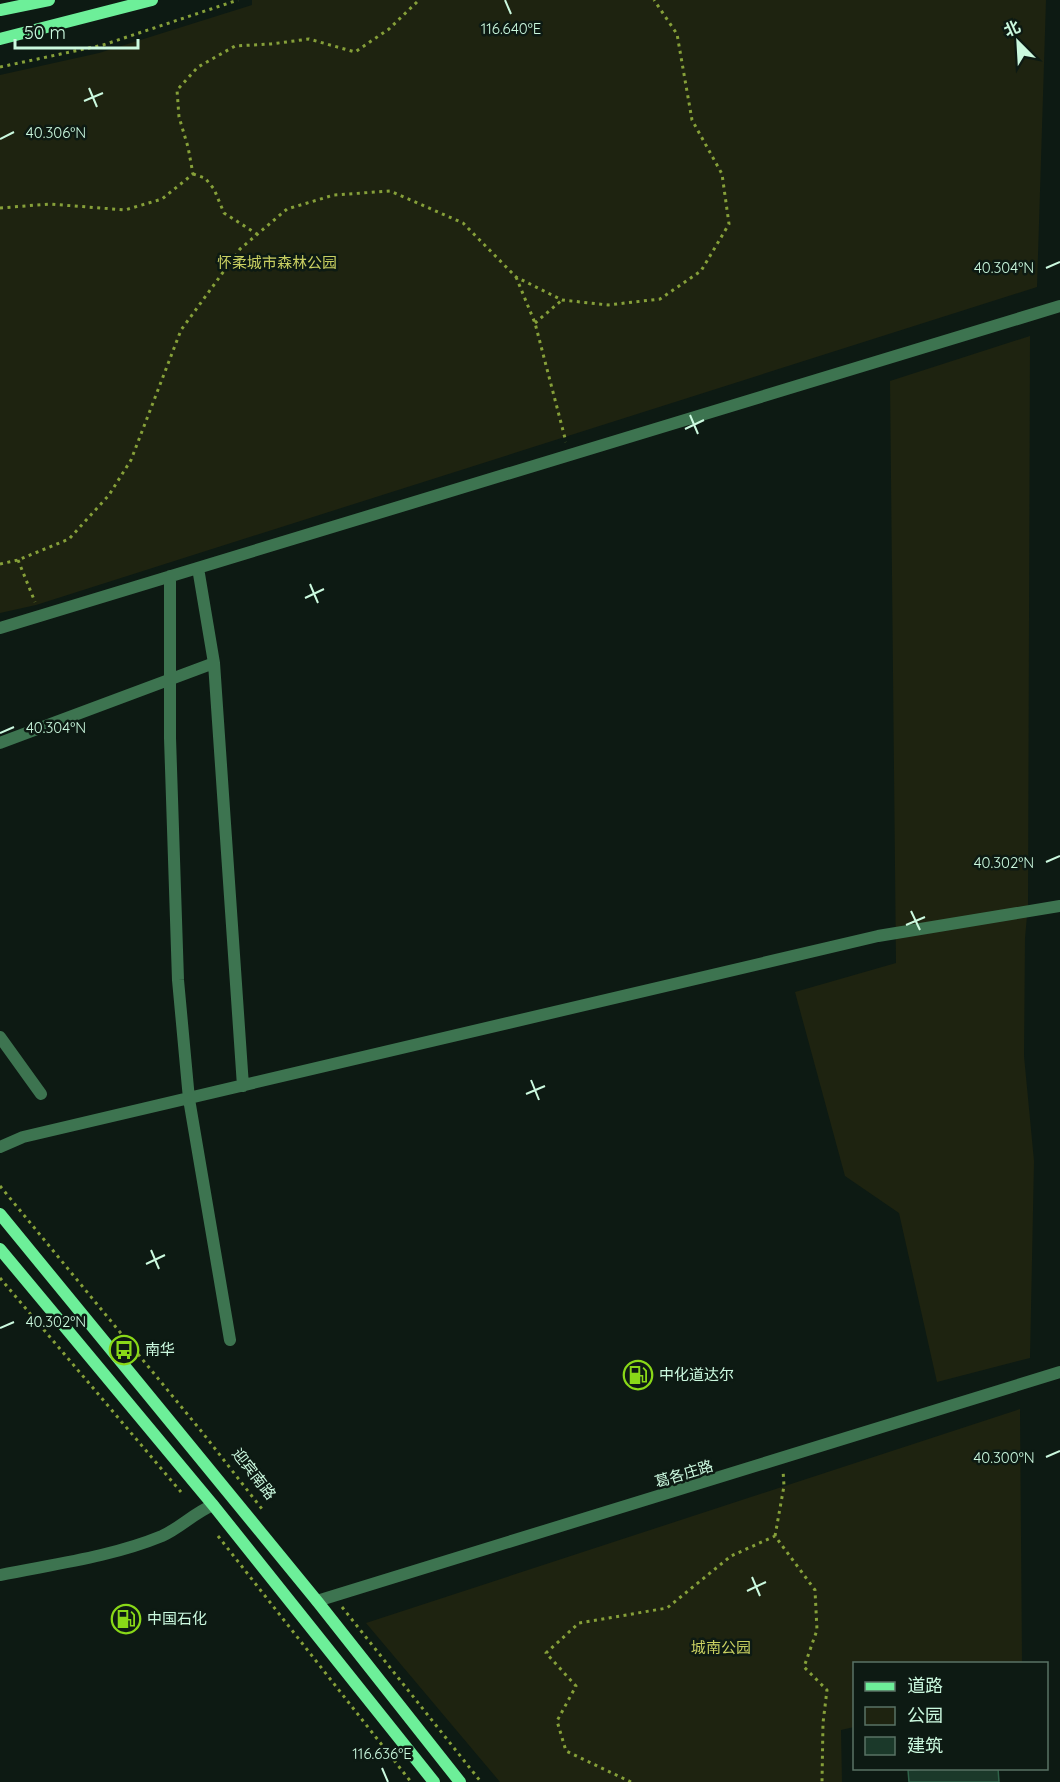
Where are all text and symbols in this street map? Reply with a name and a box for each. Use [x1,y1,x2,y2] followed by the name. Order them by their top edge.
[15,12,138,50] scale bar
[988,12,1048,72] north arrow
[1001,16,1023,41] text: 北
[481,19,541,38] text: 116.640°E
[24,21,66,44] text: 50 m
[26,123,86,142] text: 40.306°N
[217,253,337,272] park label: 怀柔城市森林公园
[974,258,1034,277] text: 40.304°N
[26,718,86,737] text: 40.304°N
[974,853,1034,872] text: 40.302°N
[26,1312,86,1331] text: 40.302°N
[108,1334,140,1366] bus stop icon: 南华
[145,1340,175,1359] place label: 南华
[622,1359,654,1391] fuel station icon: 中化道达尔
[659,1365,734,1384] place label: 中化道达尔
[228,1444,280,1503] street label: 迎宾南路
[973,1448,1035,1467] text: 40.300°N
[652,1456,715,1491] street label: 葛各庄路
[110,1603,142,1635] fuel station icon: 中国石化
[147,1609,207,1628] place label: 中国石化
[691,1638,751,1657] park label: 城南公园
[853,1662,1048,1770] legend
[907,1674,943,1697] text: 道路
[907,1704,943,1727] text: 公园
[907,1734,943,1757] text: 建筑
[352,1744,412,1763] text: 116.636°E

